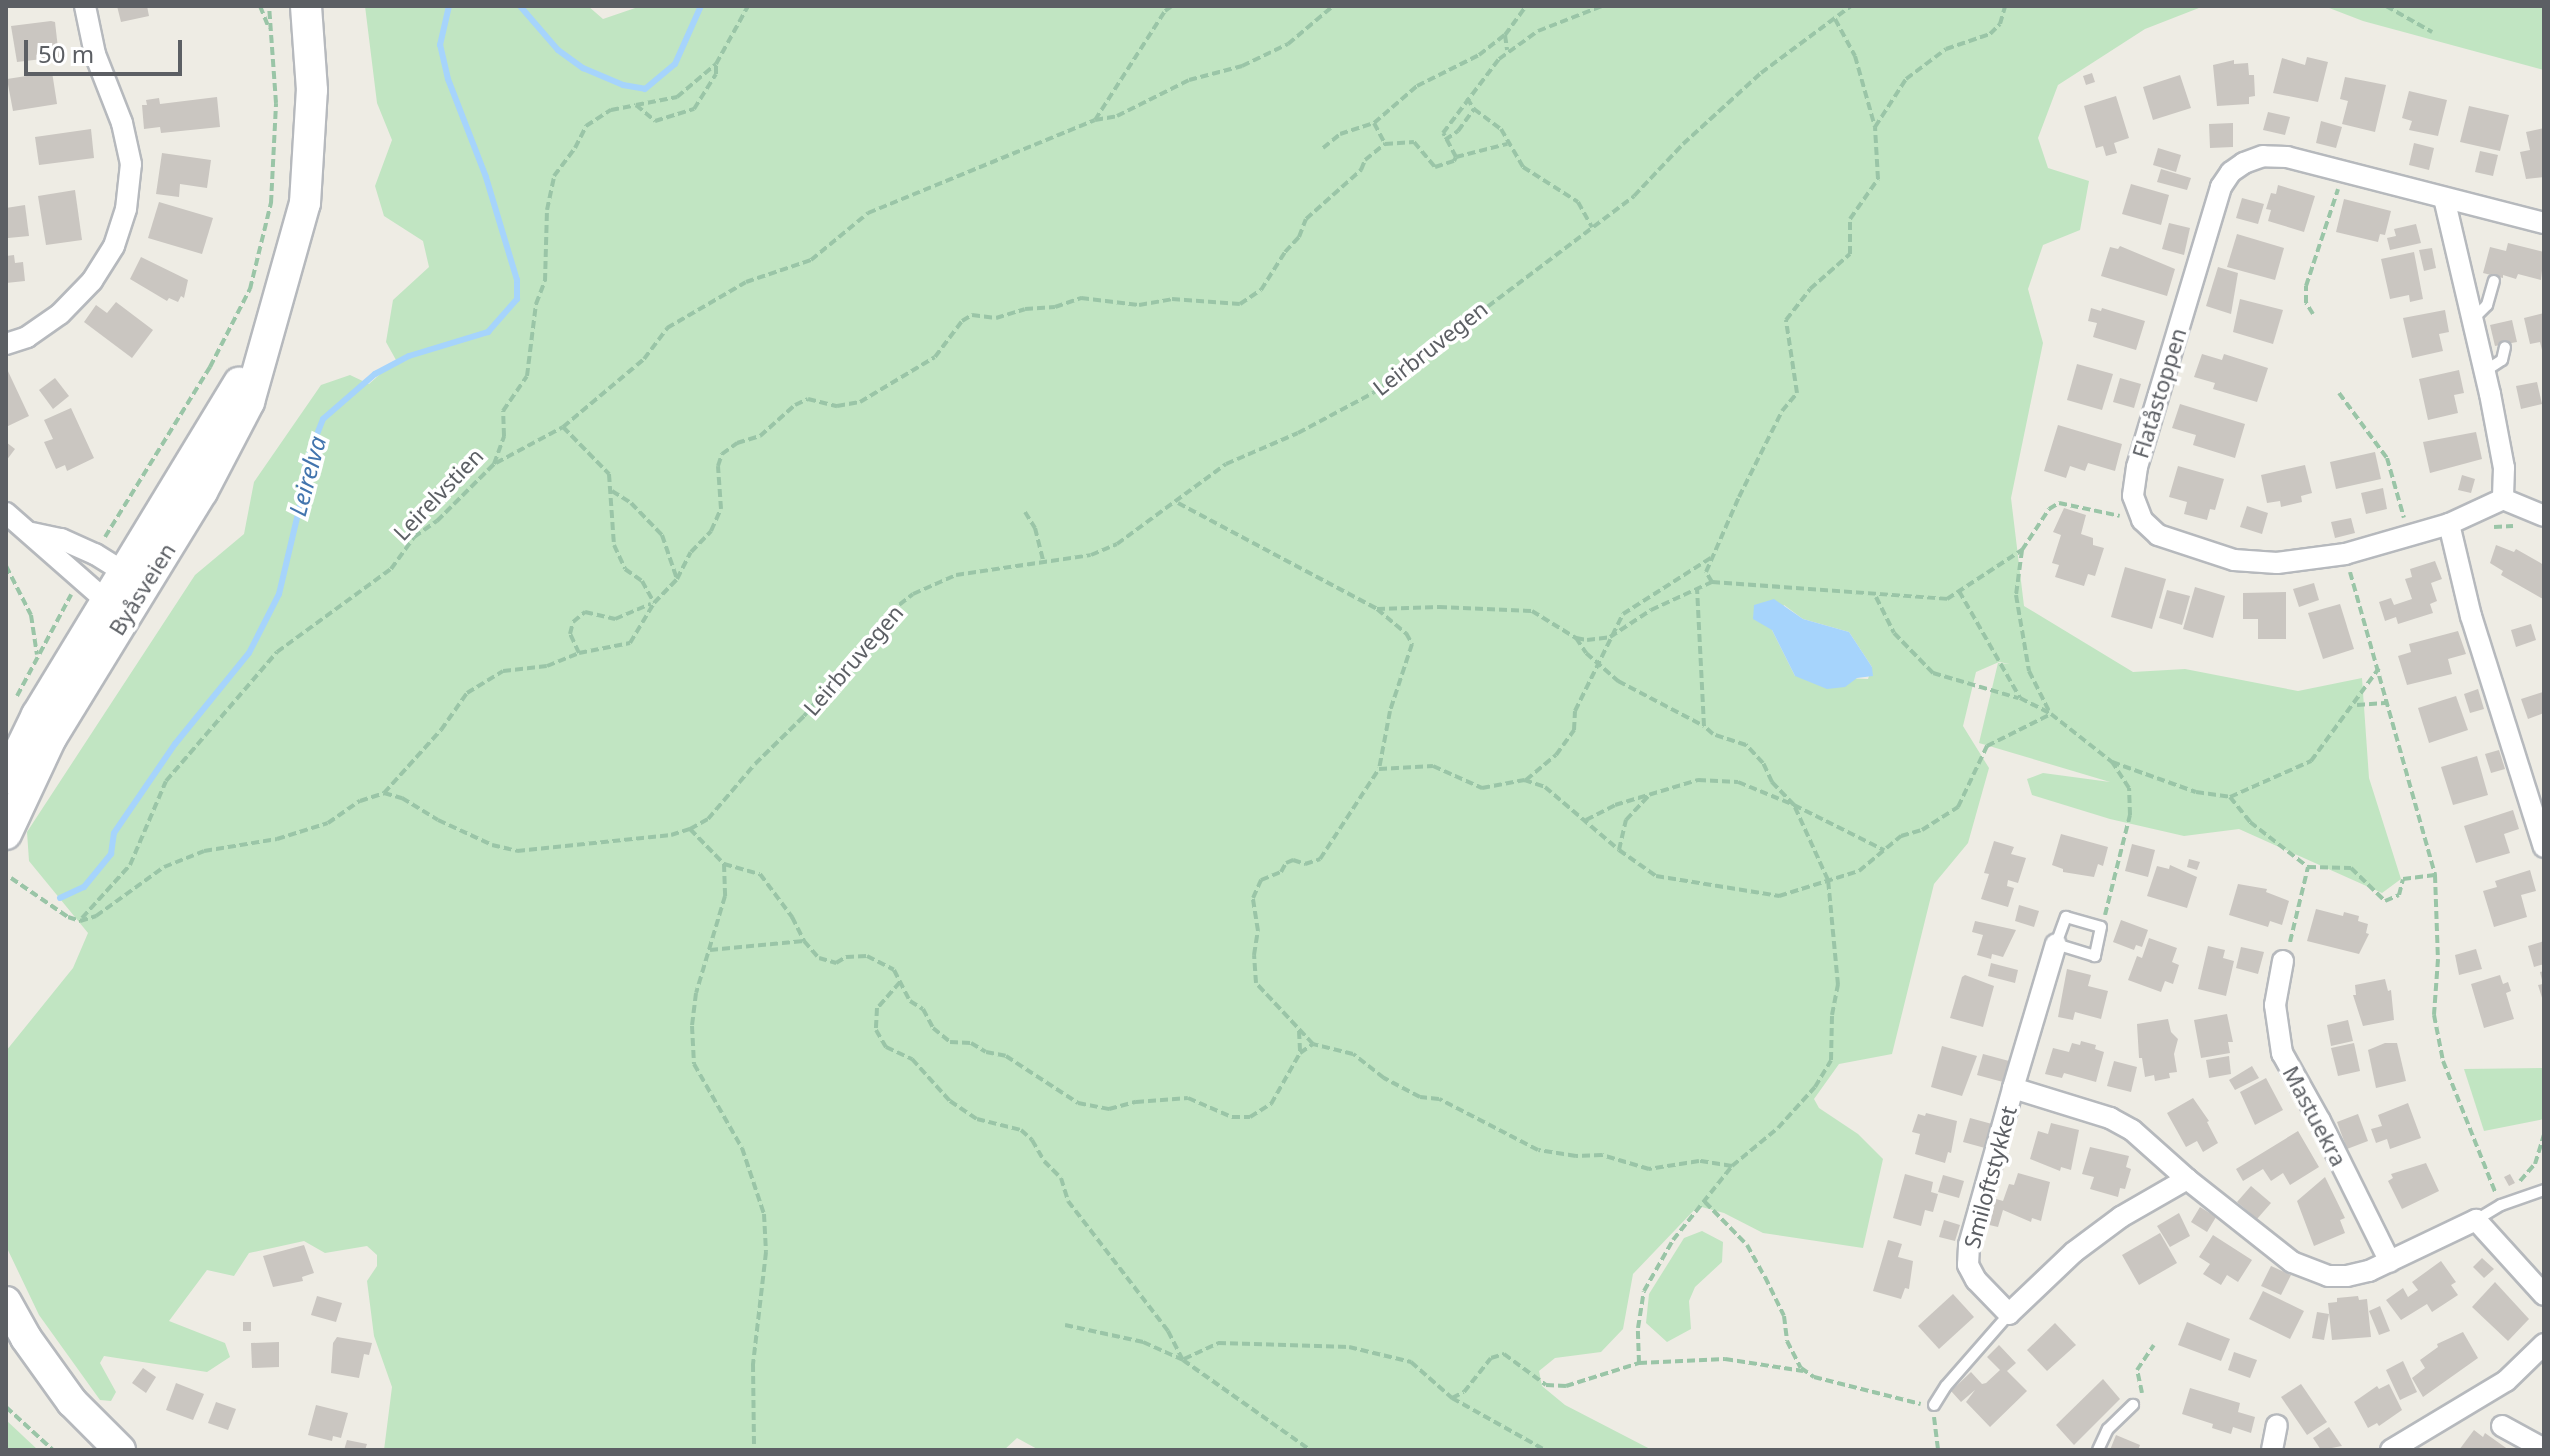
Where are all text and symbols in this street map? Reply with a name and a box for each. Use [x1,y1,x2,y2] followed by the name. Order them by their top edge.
[28,24,186,74] scale bar
[38,37,94,70] text: 50 m
[1367,295,1493,401] street label: Leirbruvegen
[2127,325,2191,461] street label: Flatåstoppen
[283,433,331,519] water label: Leirelva
[388,443,488,545] street label: Leirelvstien
[103,538,181,640] street label: Byåsveien
[798,599,908,721] street label: Leirbruvegen
[2278,1061,2352,1171] street label: Mastuekra
[1958,1103,2022,1251] street label: Smiloftstykket

